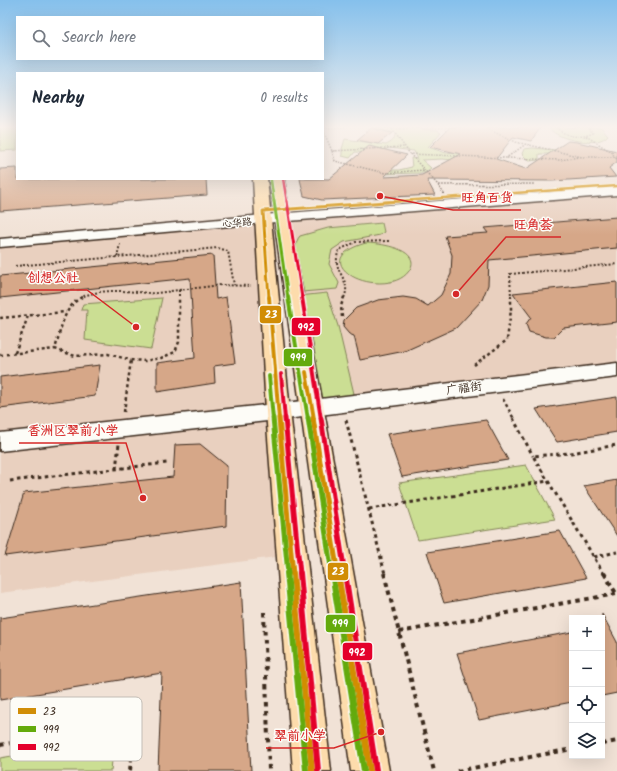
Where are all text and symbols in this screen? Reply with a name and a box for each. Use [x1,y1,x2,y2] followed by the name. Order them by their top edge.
[16,16,324,60] search box
[62,26,136,50] text: Search here
[30,27,52,49] icon: search
[32,85,84,112] text: Nearby
[261,88,308,109] text: 0 results
[453,185,521,210] callout: 旺角百货
[461,188,513,209] text: 旺角百货
[506,212,561,237] callout: 旺角荟
[221,214,253,232] street label: 心华路
[513,215,553,236] text: 旺角荟
[19,265,87,290] callout: 创想公社
[27,268,79,289] text: 创想公社
[259,305,282,324] line badge: 23
[265,306,277,324] text: 23
[291,317,321,336] line badge: 992
[297,319,315,337] text: 992
[283,348,313,367] line badge: 999
[290,349,307,367] text: 999
[445,377,483,400] street label: 广福街
[19,418,126,443] callout: 香洲区翠前小学
[27,421,119,442] text: 香洲区翠前小学
[327,562,349,581] line badge: 23
[332,563,344,581] text: 23
[325,614,356,633] line badge: 999
[332,615,349,633] text: 999
[569,615,605,759] map controls
[569,615,605,651] button: +
[342,642,373,661] line badge: 992
[348,644,366,662] text: 992
[569,651,605,687] button: −
[569,687,605,723] button: locate
[10,697,142,761] legend
[43,703,56,721] text: 23
[43,721,60,739] text: 999
[266,723,334,748] callout: 翠前小学
[569,723,605,759] button: layers
[274,726,326,747] text: 翠前小学
[43,739,60,757] text: 992

